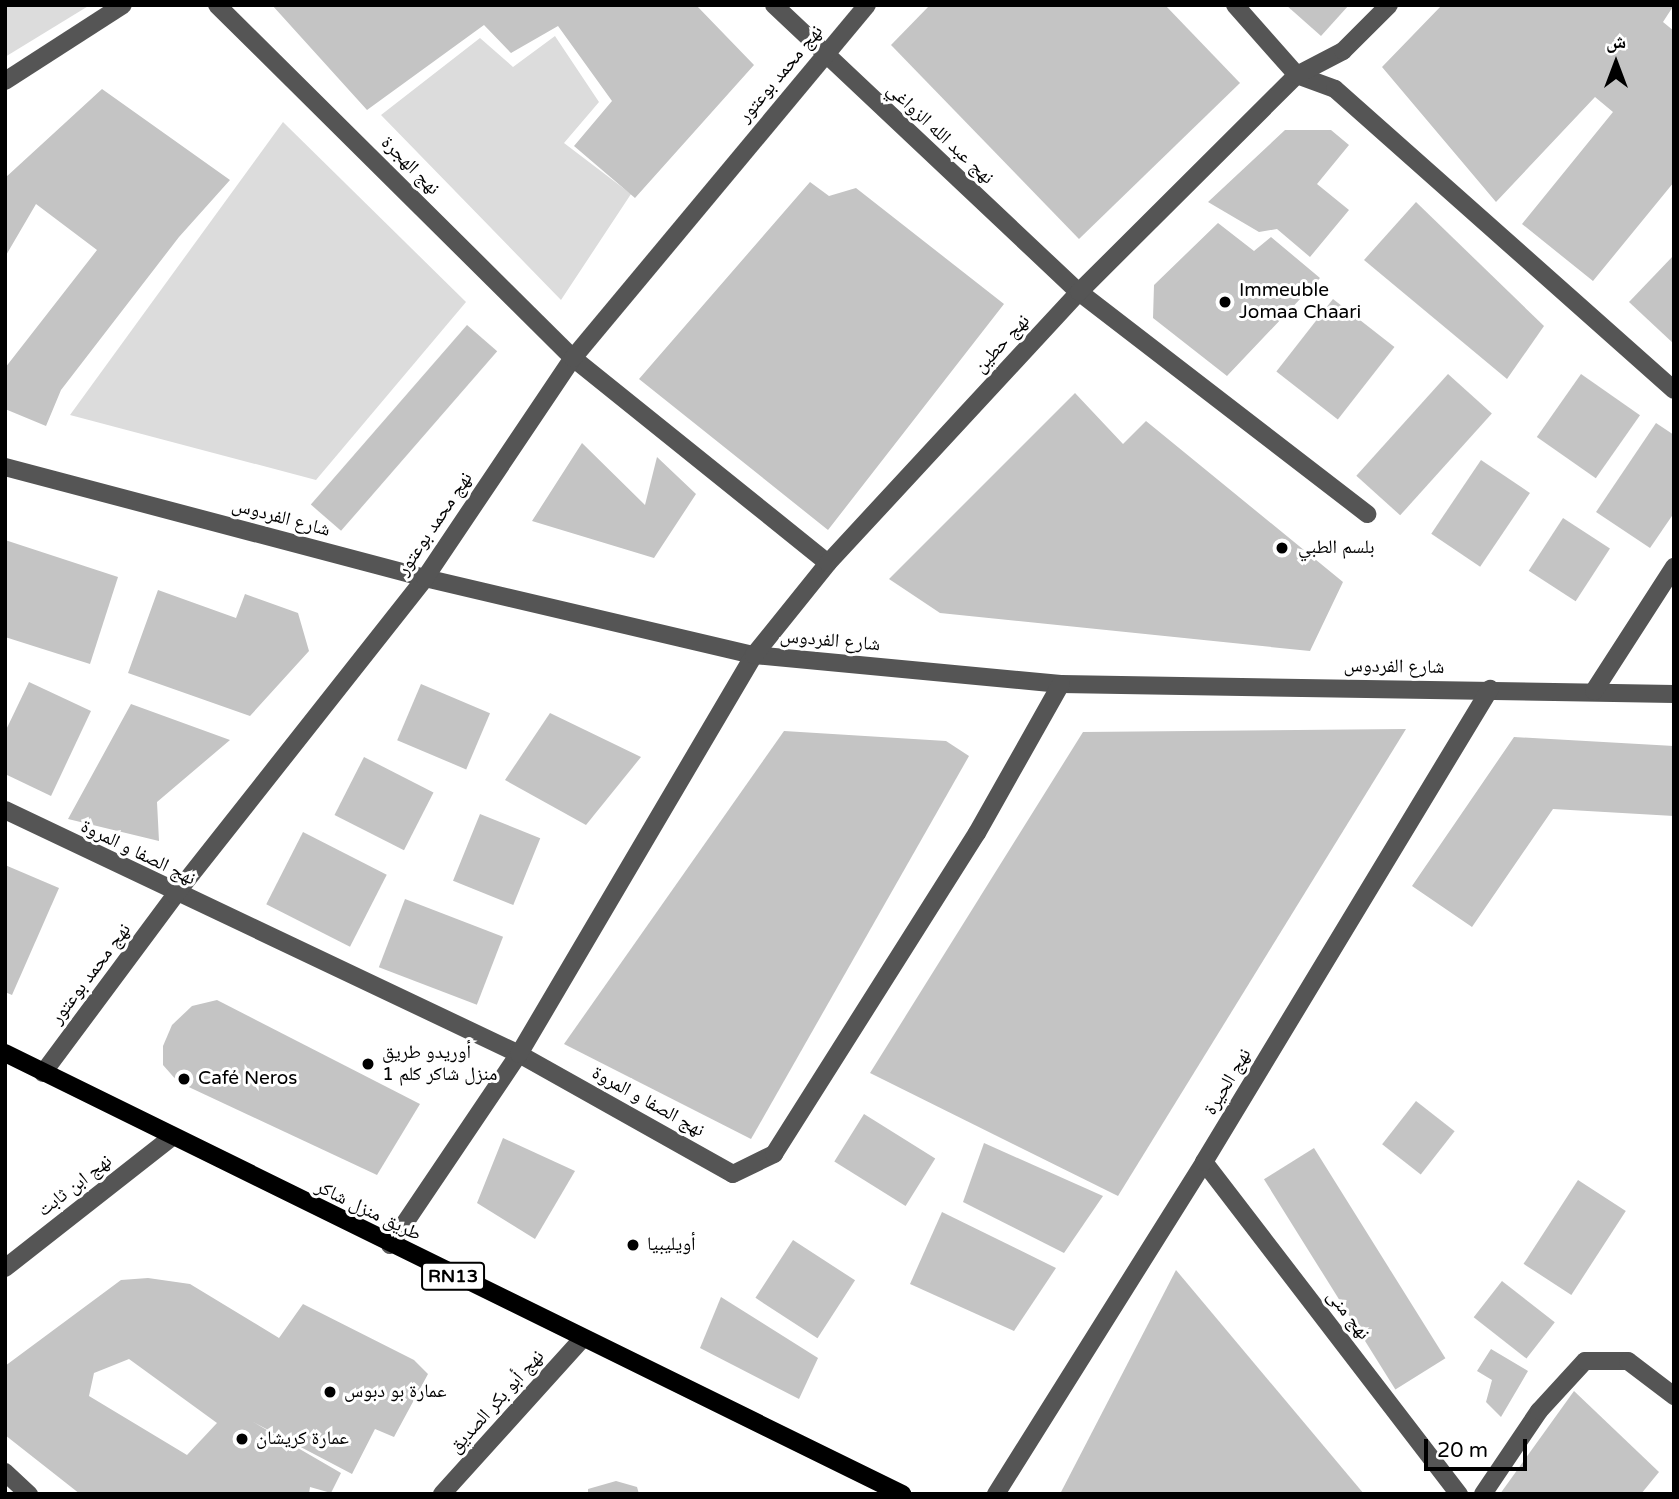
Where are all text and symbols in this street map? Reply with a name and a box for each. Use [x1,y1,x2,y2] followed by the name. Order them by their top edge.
[734,21,828,127] street label: نهج محمد بوعتور
[1581,28,1651,98] north arrow
[1606,31,1626,53] text: ش
[882,79,998,189] street label: نهج عبد الله الزواغي
[376,132,444,200] street label: نهج الهجرة
[1239,280,1361,324] place label: Immeuble Jomaa Chaari
[1217,294,1233,310] marker: Immeuble Jomaa Chaari
[969,310,1035,378] street label: نهج حطين
[392,468,478,580] street label: نهج محمد بوعتور
[229,494,333,542] street label: شارع الفردوس
[1298,537,1375,559] place label: بلسم الطبي
[1272,538,1292,558] marker: بلسم الطبي
[779,625,881,657] street label: شارع الفردوس
[1343,655,1445,679] street label: شارع الفردوس
[77,815,199,891] street label: نهج الصفا و المروة
[46,919,136,1029] street label: نهج محمد بوعتور
[382,1042,497,1086] place label: أوريدو طريق منزل شاكر كلم 1
[1199,1045,1257,1119] street label: نهج الحيرة
[360,1056,376,1072] marker: أوريدو طريق منزل شاكر كلم 1
[588,1062,708,1142] street label: نهج الصفا و المروة
[198,1068,297,1090] place label: Café Neros
[176,1071,192,1087] marker: Café Neros
[33,1150,117,1222] street label: نهج ابن ثابت
[311,1176,425,1246] street label: طريق منزل شاكر
[647,1234,696,1256] place label: أويليبيا
[625,1237,641,1253] marker: أويليبيا
[420,1261,486,1290] road number: RN13
[1321,1285,1375,1345] street label: نهج منى
[445,1346,549,1458] street label: نهج أبو بكر الصديق
[344,1381,447,1403] place label: عمارة بو دبوس
[322,1384,338,1400] marker: عمارة بو دبوس
[1427,1426,1530,1470] scale bar
[256,1428,349,1450] place label: عمارة كريشان
[234,1431,250,1447] marker: عمارة كريشان
[1437,1438,1488,1463] text: 20 m

